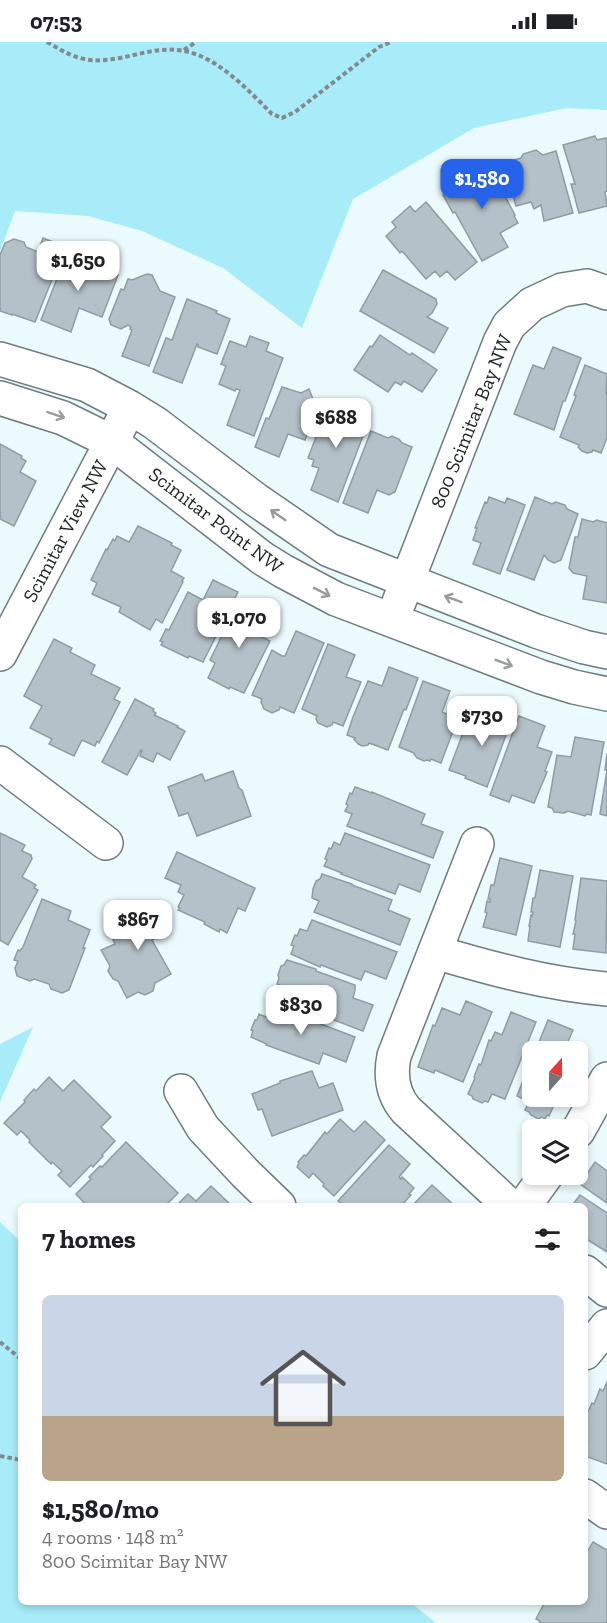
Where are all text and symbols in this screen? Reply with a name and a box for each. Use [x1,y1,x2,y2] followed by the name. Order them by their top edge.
[30,8,82,35] text: 07:53
[433,159,531,210] pin: $1,580
[454,166,510,190] text: $1,580
[29,241,127,292] pin: $1,650
[51,248,105,272] text: $1,650
[425,330,517,511] street label: 800 Scimitar Bay NW
[300,398,372,449] pin: $688
[315,405,357,429] text: $688
[46,411,65,422] one-way arrow
[17,456,113,606] street label: Scimitar View NW
[144,462,288,578] street label: Scimitar Point NW
[270,509,286,521] one-way arrow
[313,586,330,598] one-way arrow
[444,593,462,604] one-way arrow
[190,598,288,649] pin: $1,070
[211,605,267,629] text: $1,070
[494,659,512,670] one-way arrow
[446,696,518,747] pin: $730
[461,703,503,727] text: $730
[102,900,174,951] pin: $867
[117,907,159,931] text: $867
[265,985,337,1036] pin: $830
[280,992,322,1016] text: $830
[522,1041,588,1107] north arrow
[522,1041,588,1185] map controls
[522,1119,588,1185] button: layers
[42,1223,136,1255] text: 7 homes
[531,1223,564,1256] icon: filters
[249,1334,357,1442] icon: home
[42,1493,159,1525] text: $1,580/mo
[42,1525,184,1549] text: 4 rooms · 148 m²
[42,1549,227,1573] text: 800 Scimitar Bay NW

